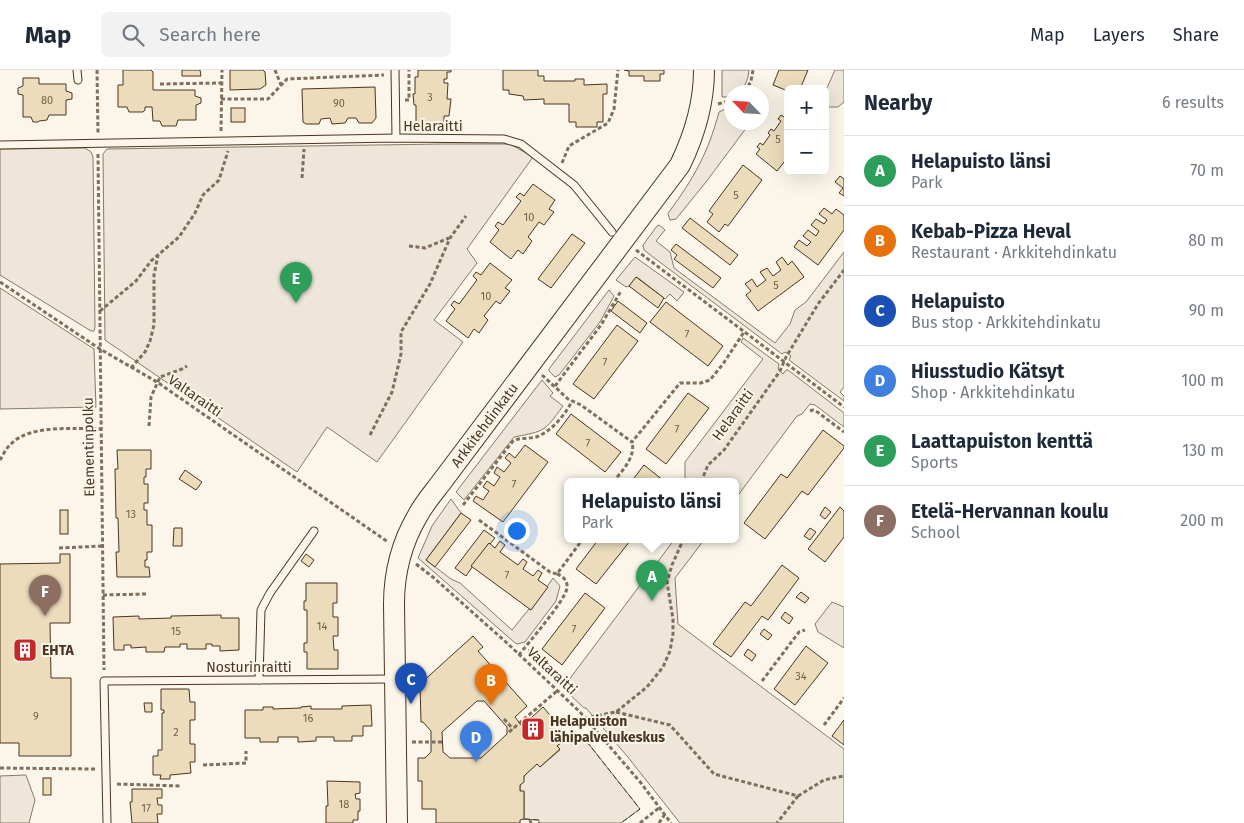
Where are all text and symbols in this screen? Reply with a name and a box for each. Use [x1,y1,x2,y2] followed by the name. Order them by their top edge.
[101,12,451,57] search box
[25,21,71,49] text: Map
[119,21,147,49] icon: search
[159,23,261,46] text: Search here
[1030,24,1065,46] text: Map
[1093,24,1145,46] text: Layers
[1173,24,1219,46] text: Share
[724,85,769,130] north arrow
[784,85,829,175] map controls
[784,85,829,130] button: +
[864,90,932,116] text: Nearby
[427,91,433,104] house number: 3
[1162,93,1224,112] text: 6 results
[41,94,53,107] house number: 80
[333,97,345,110] house number: 90
[403,118,463,135] street label: Helaraitti
[784,130,829,175] button: −
[775,133,781,146] house number: 5
[911,150,1051,173] text: Helapuisto länsi
[875,161,885,180] text: A
[1190,161,1224,180] text: 70 m
[911,173,943,192] text: Park
[733,189,739,202] house number: 5
[524,211,534,224] house number: 10
[911,220,1071,243] text: Kebab-Pizza Heval
[875,231,885,250] text: B
[1188,231,1224,250] text: 80 m
[911,243,1117,262] text: Restaurant · Arkkitehdinkatu
[280,262,312,303] pin: E
[773,279,779,292] house number: 5
[481,290,491,303] house number: 10
[911,290,1005,313] text: Helapuisto
[875,301,885,320] text: C
[1189,301,1224,320] text: 90 m
[911,313,1101,332] text: Bus stop · Arkkitehdinkatu
[685,328,690,341] house number: 7
[603,356,608,369] house number: 7
[911,360,1064,383] text: Hiusstudio Kätsyt
[165,371,225,421] street label: Valtaraitti
[875,371,885,390] text: D
[1181,371,1224,390] text: 100 m
[447,380,521,471] street label: Arkkitehdinkatu
[911,383,1075,402] text: Shop · Arkkitehdinkatu
[709,386,757,444] street label: Helaraitti
[80,397,98,497] street label: Elementinpolku
[675,423,680,436] house number: 7
[911,430,1093,453] text: Laattapuiston kenttä
[586,437,591,450] house number: 7
[876,441,884,460] text: E
[1182,441,1224,460] text: 130 m
[911,453,958,472] text: Sports
[512,478,517,491] house number: 7
[564,478,739,543] popup
[582,490,721,513] text: Helapuisto länsi
[911,500,1109,523] text: Etelä-Hervannan koulu
[126,508,136,521] house number: 13
[876,511,884,530] text: F
[1180,511,1224,530] text: 200 m
[582,513,613,532] text: Park
[504,518,530,544] your location
[911,523,960,542] text: School
[636,560,668,601] pin: A
[505,569,510,582] house number: 7
[29,575,61,616] pin: F
[317,620,327,633] house number: 14
[572,623,577,636] house number: 7
[171,625,182,638] house number: 15
[12,637,38,663] building icon: EHTA
[42,642,75,659] place label: EHTA
[524,644,580,698] street label: Valtaraitti
[206,659,292,676] street label: Nosturinraitti
[395,663,427,704] pin: C
[475,664,507,705] pin: B
[795,670,807,683] house number: 34
[33,710,39,723] house number: 9
[303,712,313,725] house number: 16
[550,713,665,746] place label: Helapuiston lähipalvelukeskus
[520,716,546,742] building icon: Helapuiston lähipalvelukeskus
[460,721,492,762] pin: D
[173,726,179,739] house number: 2
[339,798,349,811] house number: 18
[141,802,151,815] house number: 17

